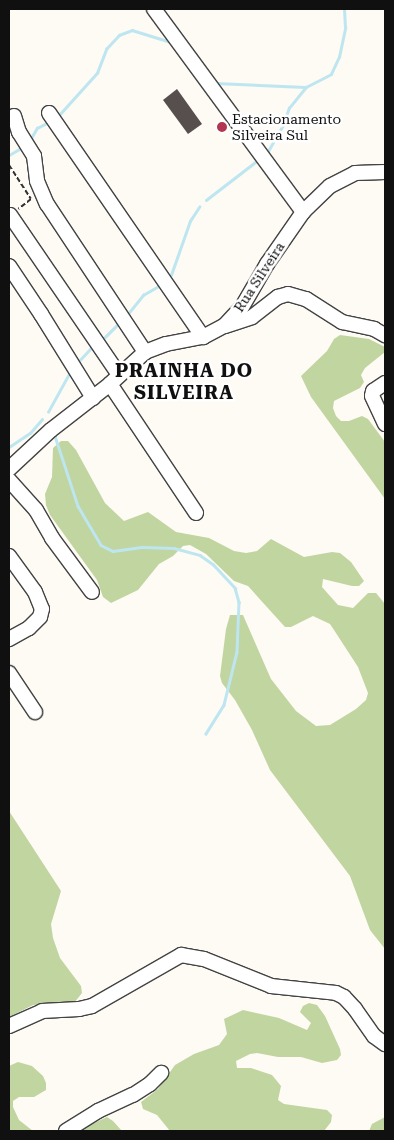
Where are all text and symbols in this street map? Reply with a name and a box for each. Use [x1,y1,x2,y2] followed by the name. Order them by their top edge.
[232,111,341,144] place label: Estacionamento Silveira Sul
[216,121,228,133] marker: Estacionamento Silveira Sul
[230,239,288,315] street label: Rua Silveira
[114,360,254,404] district label: PRAINHA DO SILVEIRA

